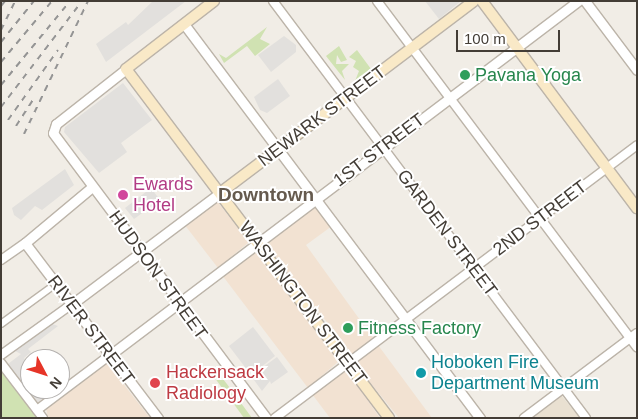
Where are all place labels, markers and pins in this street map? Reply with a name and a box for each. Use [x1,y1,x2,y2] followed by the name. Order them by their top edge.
[475,64,581,86] place label: Pavana Yoga
[459,69,471,81] marker: Pavana Yoga
[133,174,193,216] place label: Ewards Hotel
[117,189,129,201] marker: Ewards Hotel
[358,317,481,339] place label: Fitness Factory
[342,322,354,334] marker: Fitness Factory
[431,352,599,394] place label: Hoboken Fire Department Museum
[166,362,264,404] place label: Hackensack Radiology
[415,367,427,379] marker: Hoboken Fire Department Museum
[148,376,162,390] marker: Hackensack Radiology

